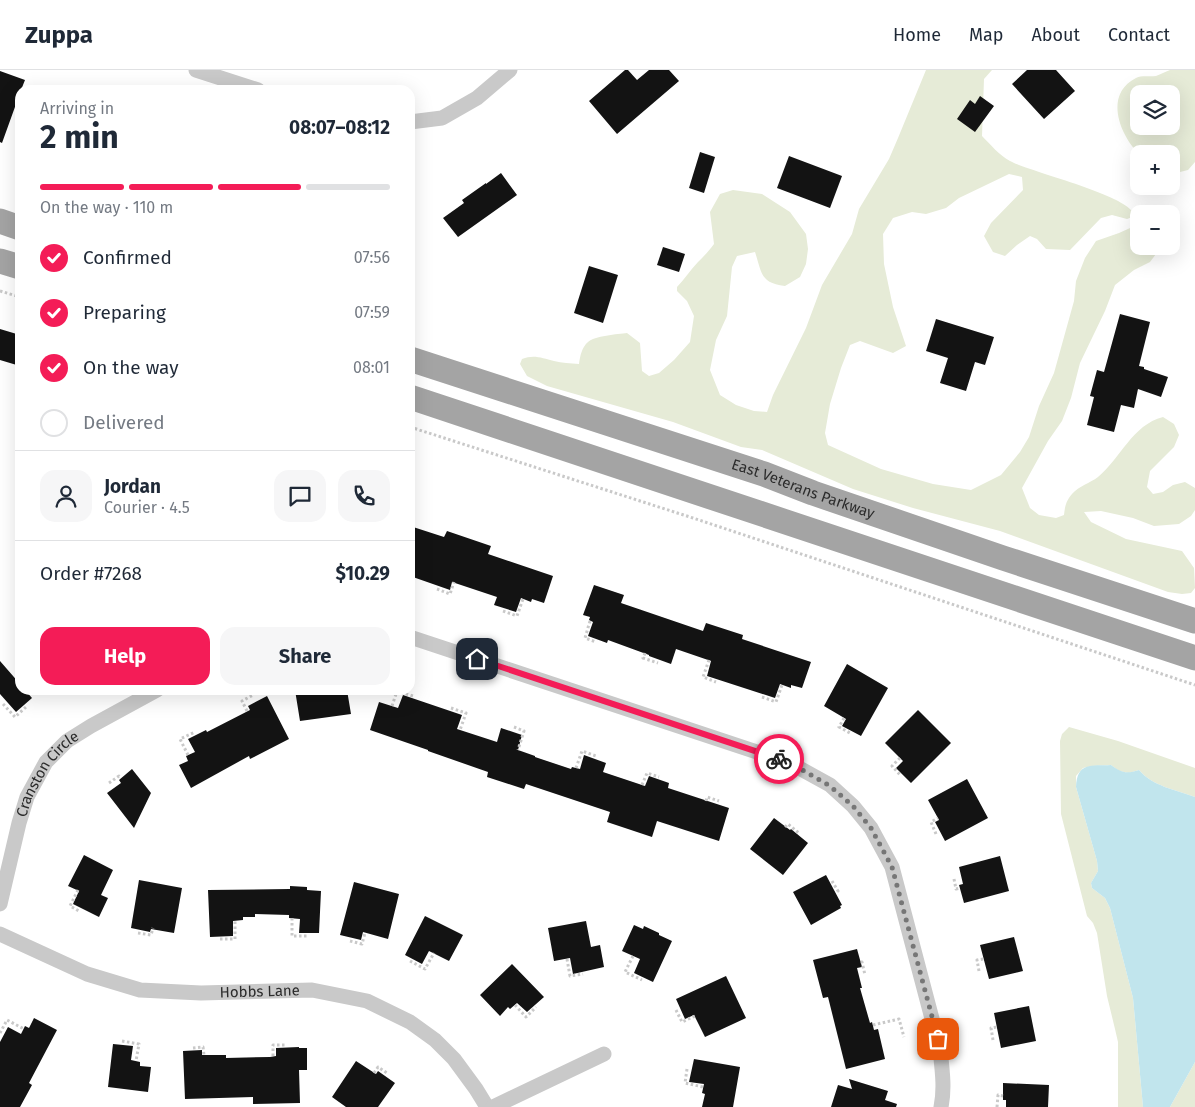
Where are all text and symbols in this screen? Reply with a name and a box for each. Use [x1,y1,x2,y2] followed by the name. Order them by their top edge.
[25,21,93,49] text: Zuppa
[893,24,941,46] text: Home
[969,24,1003,46] text: Map
[1031,24,1080,46] text: About
[1108,24,1170,46] text: Contact
[1130,85,1180,255] map controls
[1130,85,1180,135] button: layers
[40,99,114,118] text: Arriving in
[289,116,390,139] text: 08:07–08:12
[40,118,119,156] text: 2 min
[1130,145,1180,195] button: +
[40,198,173,217] text: On the way · 110 m
[1130,205,1180,255] button: −
[40,244,68,272] icon: check
[83,246,172,269] text: Confirmed
[354,248,390,267] text: 07:56
[40,299,68,327] icon: check
[83,301,166,324] text: Preparing
[354,303,390,322] text: 07:59
[40,354,68,382] icon: check
[83,356,179,379] text: On the way
[353,358,390,377] text: 08:01
[83,411,165,434] text: Delivered
[729,455,878,523] street label: East Veterans Parkway
[40,470,92,522] button: person
[274,470,326,522] button: chat
[338,470,390,522] button: phone
[104,475,161,498] text: Jordan
[104,498,190,517] text: Courier · 4.5
[40,562,142,585] text: Order #7268
[335,562,390,585] text: $10.29
[40,627,210,685] button: Help
[220,627,390,685] button: Share
[456,638,498,680] pin
[463,645,491,673] icon: home
[12,727,82,819] street label: Cranston Circle
[754,734,804,784] courier
[765,745,793,773] icon: bike
[219,981,300,1001] street label: Hobbs Lane
[917,1018,959,1060] pin
[924,1025,952,1053] icon: bag

